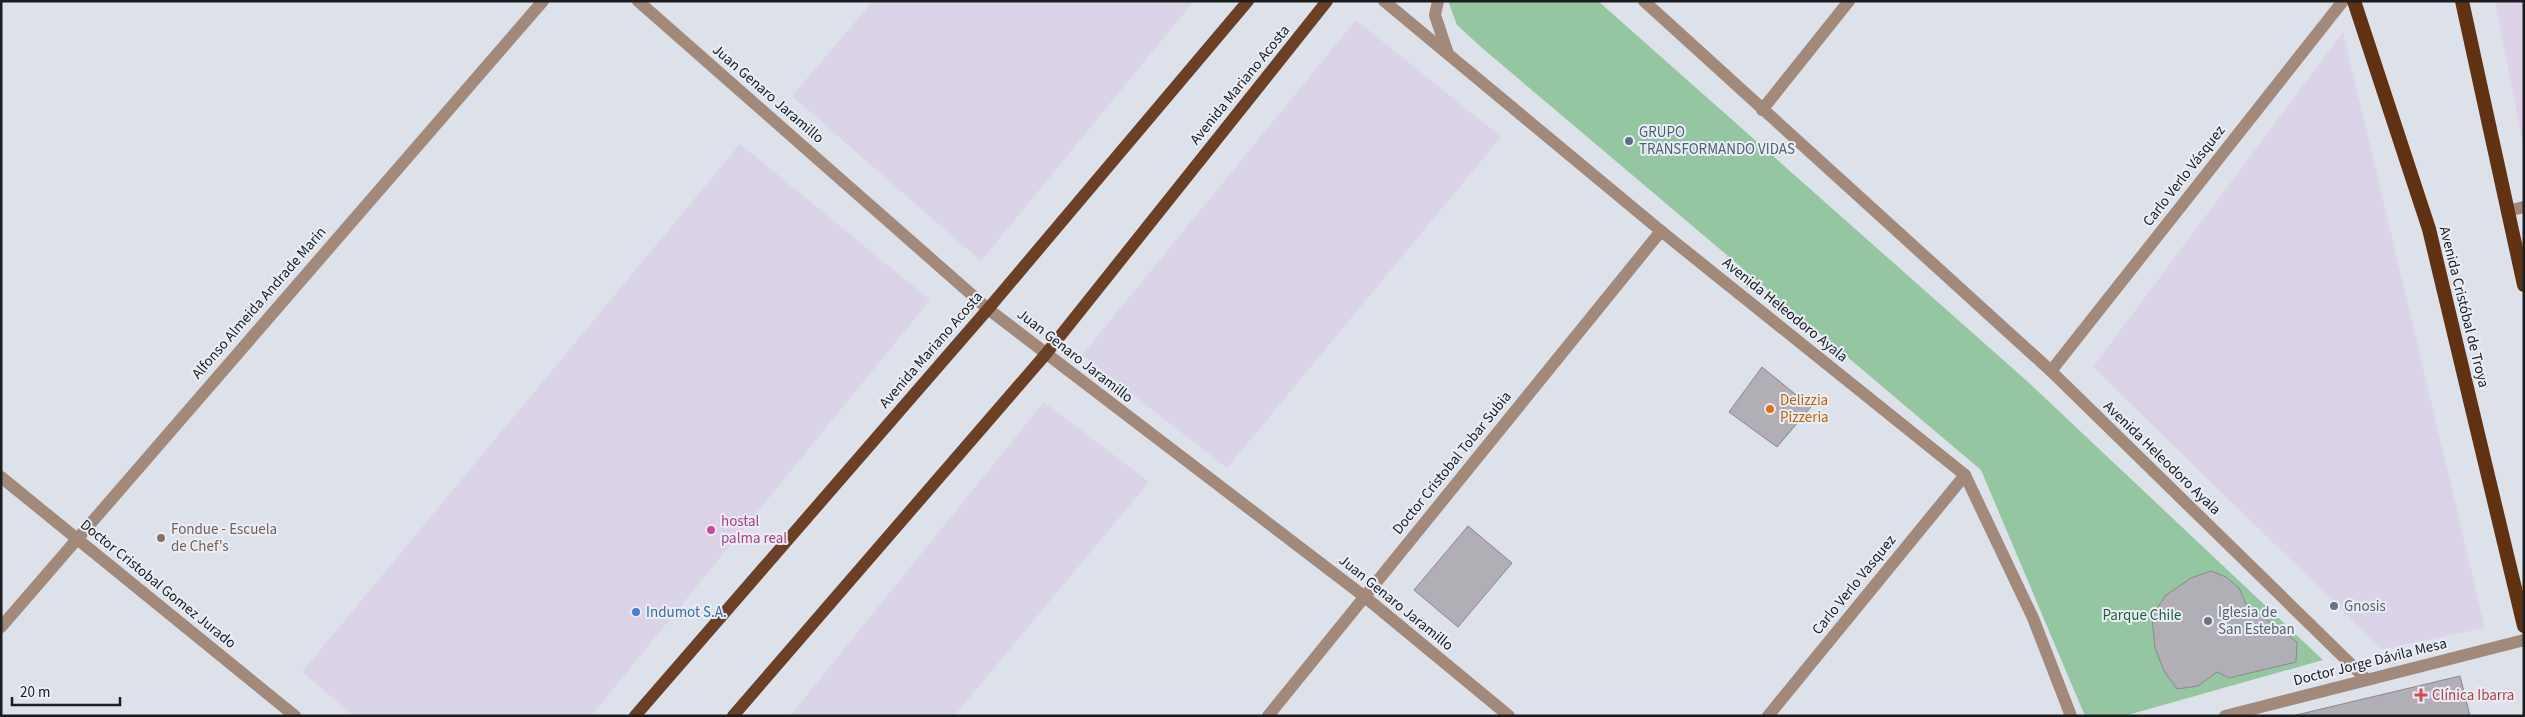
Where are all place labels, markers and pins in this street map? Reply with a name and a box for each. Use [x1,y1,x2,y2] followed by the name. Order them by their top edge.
[1639,122,1795,160] place label: GRUPO TRANSFORMANDO VIDAS
[1623,135,1635,147] marker: GRUPO TRANSFORMANDO VIDAS
[1780,390,1829,428] place label: Delizzia Pizzeria
[1764,403,1776,415] marker: Delizzia Pizzeria
[721,511,787,549] place label: hostal palma real
[171,519,277,557] place label: Fondue - Escuela de Chef's
[705,524,717,536] marker: hostal palma real
[155,532,167,544] marker: Fondue - Escuela de Chef's
[2344,596,2386,617] place label: Gnosis
[2328,600,2340,612] marker: Gnosis
[646,602,727,623] place label: Indumot S.A.
[2218,602,2295,640] place label: Iglesia de San Esteban
[630,606,642,618] marker: Indumot S.A.
[2202,615,2214,627] marker: Iglesia de San Esteban
[2432,685,2514,706] place label: Clínica Ibarra
[2414,688,2428,702] marker: Clínica Ibarra

